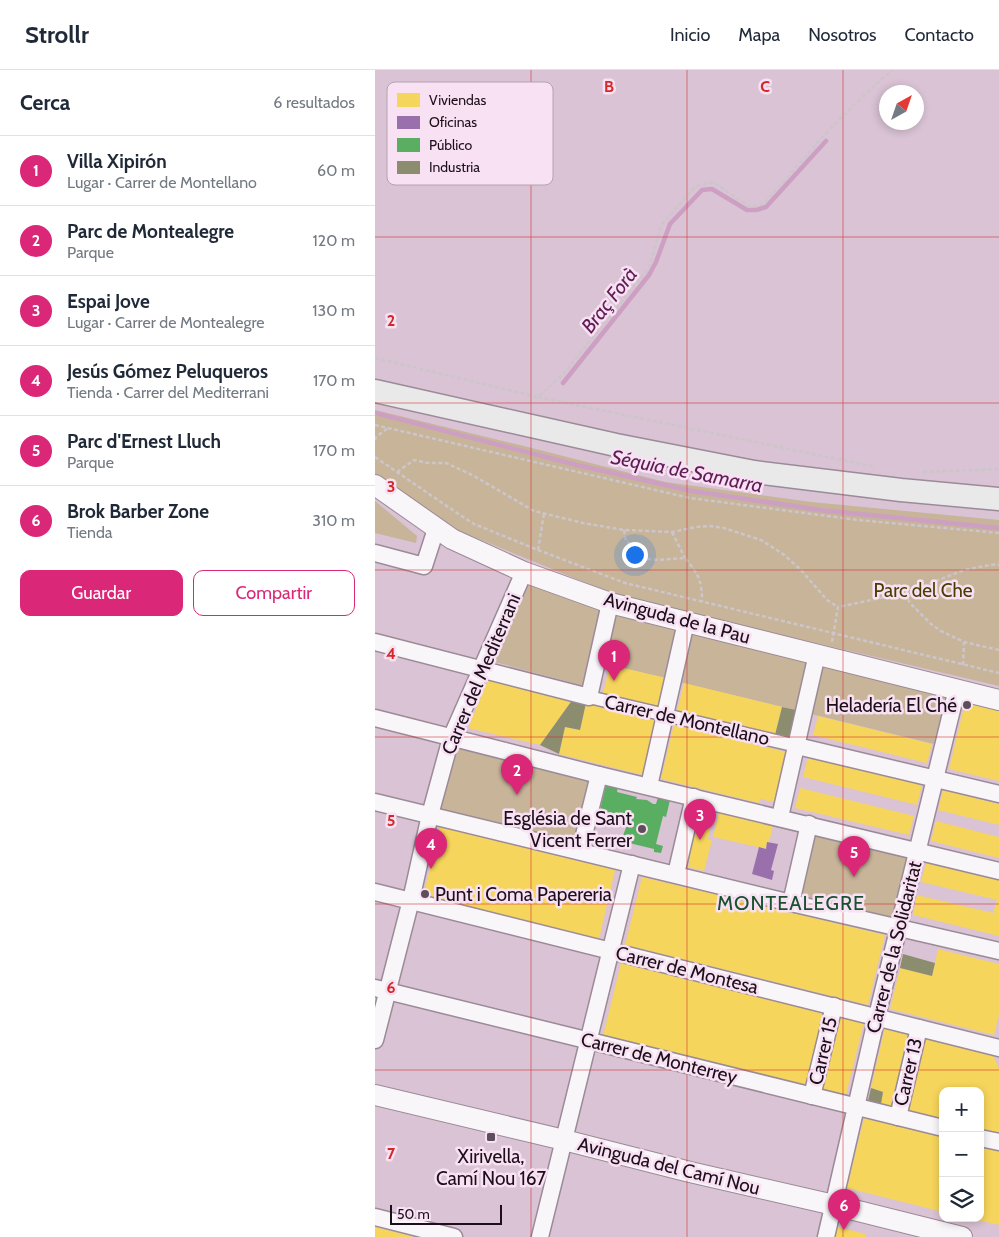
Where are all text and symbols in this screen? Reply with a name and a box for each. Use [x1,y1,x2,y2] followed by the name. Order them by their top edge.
[25,20,89,49] text: Strollr
[670,24,710,46] text: Inicio
[738,24,780,46] text: Mapa
[808,24,877,46] text: Nosotros
[905,24,974,46] text: Contacto
[604,77,614,96] text: B
[760,77,770,96] text: C
[387,82,553,185] legend
[879,85,924,130] north arrow
[20,90,70,115] text: Cerca
[429,91,486,109] text: Viviendas
[273,93,355,112] text: 6 resultados
[429,113,477,131] text: Oficinas
[429,136,473,154] text: Público
[67,150,167,173] text: Villa Xipirón
[429,158,480,176] text: Industria
[33,161,39,180] text: 1
[317,161,355,180] text: 60 m
[67,173,257,192] text: Lugar · Carrer de Montellano
[67,220,234,243] text: Parc de Montealegre
[32,231,40,250] text: 2
[313,231,355,250] text: 120 m
[67,243,114,262] text: Parque
[576,262,642,338] water label: Braç Forà
[67,290,150,313] text: Espai Jove
[32,301,40,320] text: 3
[312,301,355,320] text: 130 m
[387,311,395,330] text: 2
[67,313,264,332] text: Lugar · Carrer de Montealegre
[67,360,268,383] text: Jesús Gómez Peluqueros
[31,371,41,390] text: 4
[313,371,355,390] text: 170 m
[67,383,269,402] text: Tienda · Carrer del Mediterrani
[67,430,221,453] text: Parc d'Ernest Lluch
[32,441,40,460] text: 5
[313,441,355,460] text: 170 m
[609,444,765,498] water label: Séquia de Samarra
[67,453,114,472] text: Parque
[387,477,395,496] text: 3
[67,500,209,523] text: Brok Barber Zone
[32,511,41,530] text: 6
[312,511,355,530] text: 310 m
[67,523,112,542] text: Tienda
[622,542,648,568] your location
[20,570,183,616] button: Guardar
[193,570,355,616] button: Compartir
[873,579,973,602] park label: Parc del Che
[601,587,753,649] street label: Avinguda de la Pau
[437,590,525,758] street label: Carrer del Mediterrani
[598,640,630,681] pin: 1
[386,644,396,663] text: 4
[602,690,772,750] street label: Carrer de Montellano
[826,694,957,717] place label: Heladería El Ché
[961,699,973,711] marker: Heladería El Ché
[501,754,533,795] pin: 2
[684,799,716,840] pin: 3
[503,807,633,852] place label: Església de Sant Vicent Ferrer
[387,811,395,830] text: 5
[636,823,648,835] marker: Església de Sant Vicent Ferrer
[415,828,447,869] pin: 4
[838,836,870,877] pin: 5
[861,858,927,1035] street label: Carrer de la Solidaritat
[435,883,612,906] place label: Punt i Coma Papereria
[419,888,431,900] marker: Punt i Coma Papereria
[717,891,865,915] district label: MONTEALEGRE
[613,941,761,999] street label: Carrer de Montesa
[387,978,396,997] text: 6
[804,1015,842,1087] street label: Carrer 15
[578,1027,740,1089] street label: Carrer de Monterrey
[889,1036,927,1108] street label: Carrer 13
[939,1087,984,1222] map controls
[939,1087,984,1132] button: +
[485,1131,497,1143] marker: Xirivella, Camí Nou 167
[576,1132,762,1200] street label: Avinguda del Camí Nou
[939,1132,984,1177] button: −
[387,1144,396,1163] text: 7
[436,1145,546,1190] place label: Xirivella, Camí Nou 167
[939,1177,984,1222] button: layers
[828,1189,860,1230] pin: 6
[390,1202,503,1225] scale bar
[397,1205,430,1223] text: 50 m

